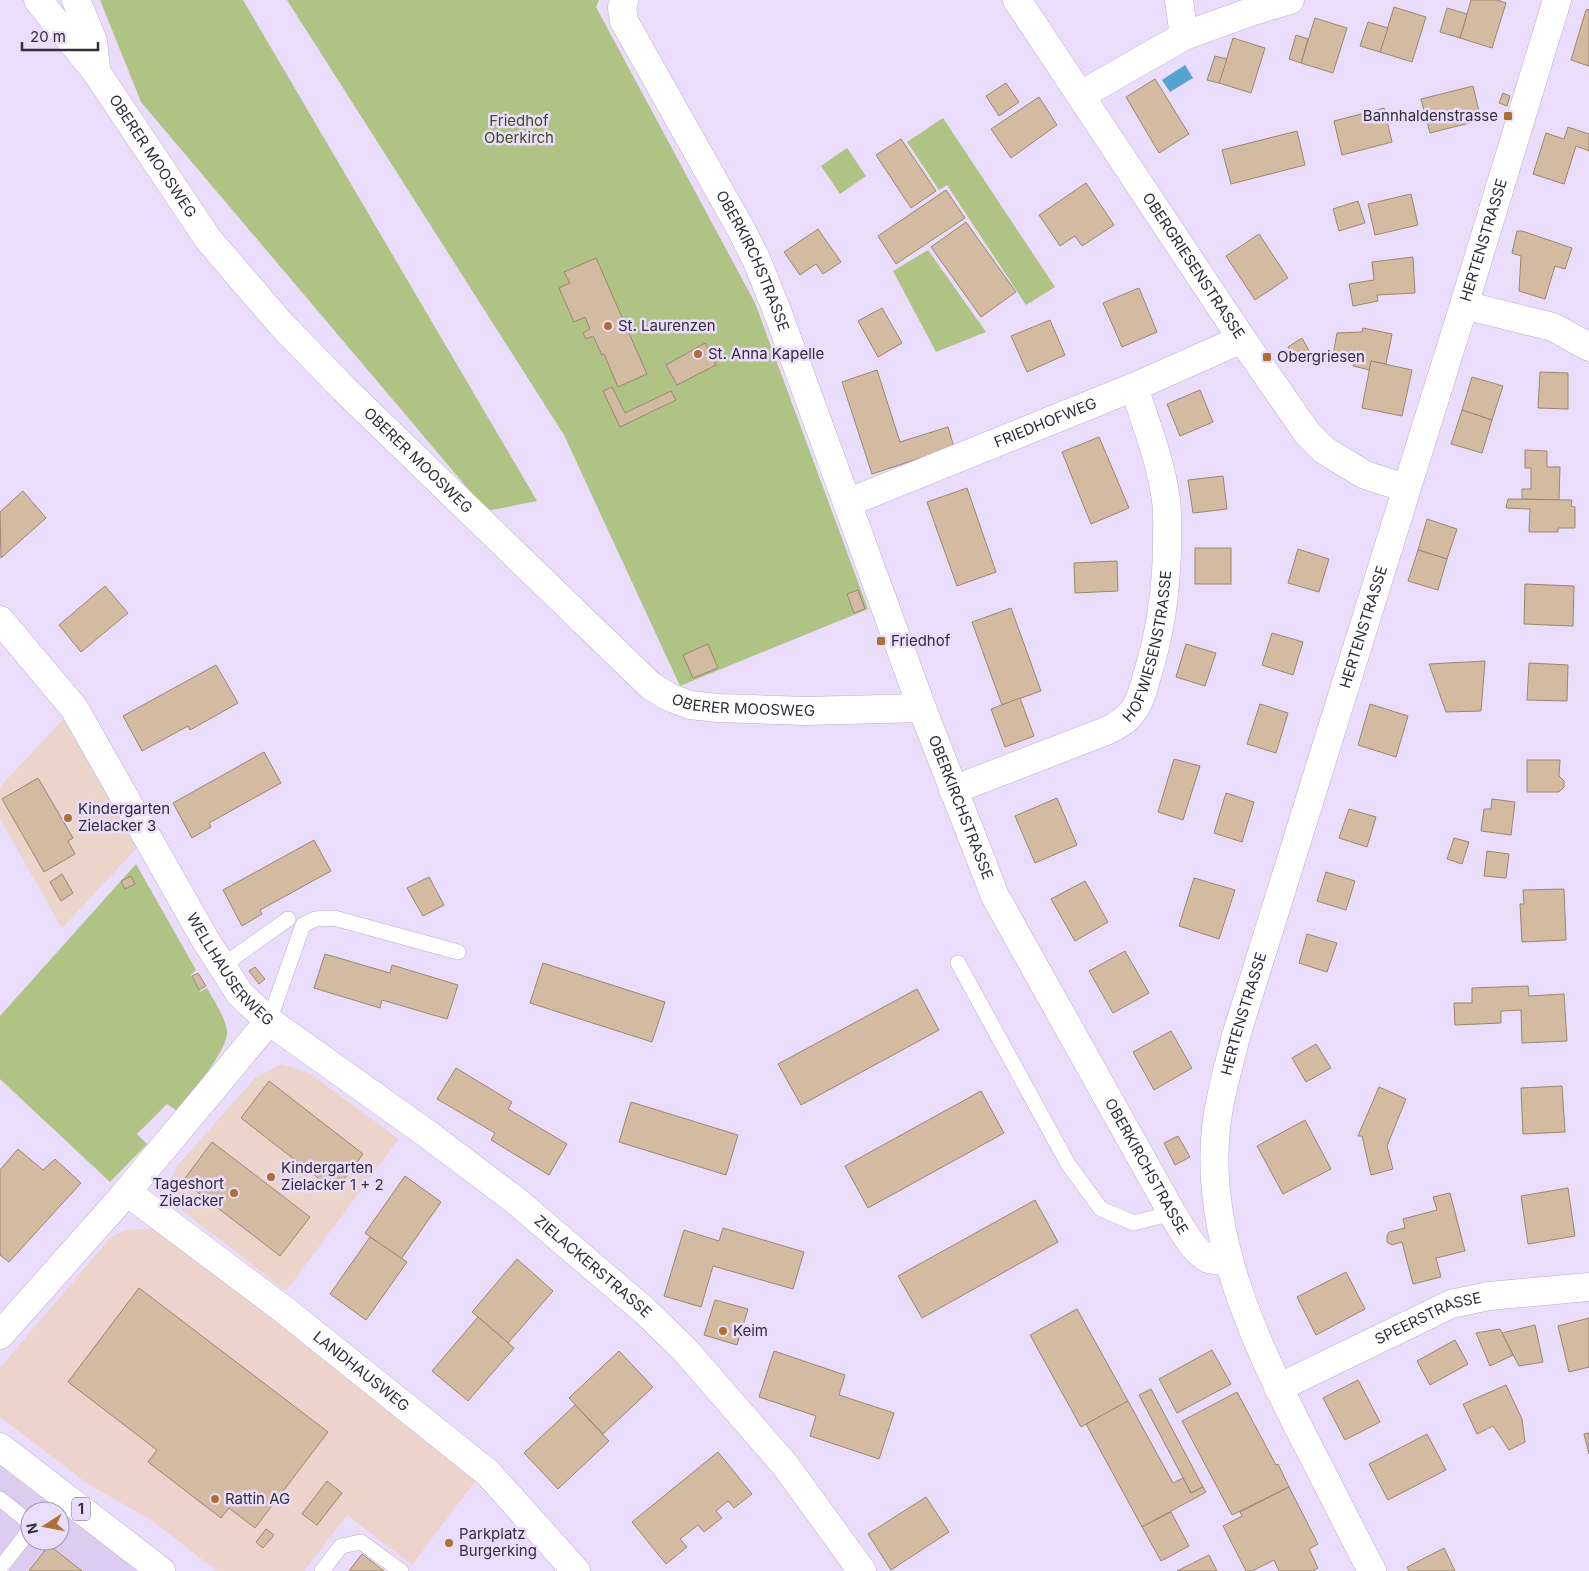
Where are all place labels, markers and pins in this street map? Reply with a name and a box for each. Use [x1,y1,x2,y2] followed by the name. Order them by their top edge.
[1363,106,1498,125] place label: Bannhaldenstrasse
[1502,110,1514,122] marker: Bannhaldenstrasse
[618,316,716,335] place label: St. Laurenzen
[602,320,614,332] marker: St. Laurenzen
[708,344,824,363] place label: St. Anna Kapelle
[1277,347,1365,366] place label: Obergriesen
[692,348,704,360] marker: St. Anna Kapelle
[1261,351,1273,363] marker: Obergriesen
[891,631,951,650] place label: Friedhof
[875,635,887,647] marker: Friedhof
[78,799,170,835] place label: Kindergarten Zielacker 3
[62,812,74,824] marker: Kindergarten Zielacker 3
[281,1158,384,1194] place label: Kindergarten Zielacker 1 + 2
[265,1171,277,1183] marker: Kindergarten Zielacker 1 + 2
[152,1174,224,1210] place label: Tageshort Zielacker
[228,1187,240,1199] marker: Tageshort Zielacker
[733,1321,768,1340] place label: Keim
[717,1325,729,1337] marker: Keim
[225,1489,290,1508] place label: Rattin AG
[209,1493,221,1505] marker: Rattin AG
[459,1524,537,1560] place label: Parkplatz Burgerking
[443,1537,455,1549] marker: Parkplatz Burgerking

